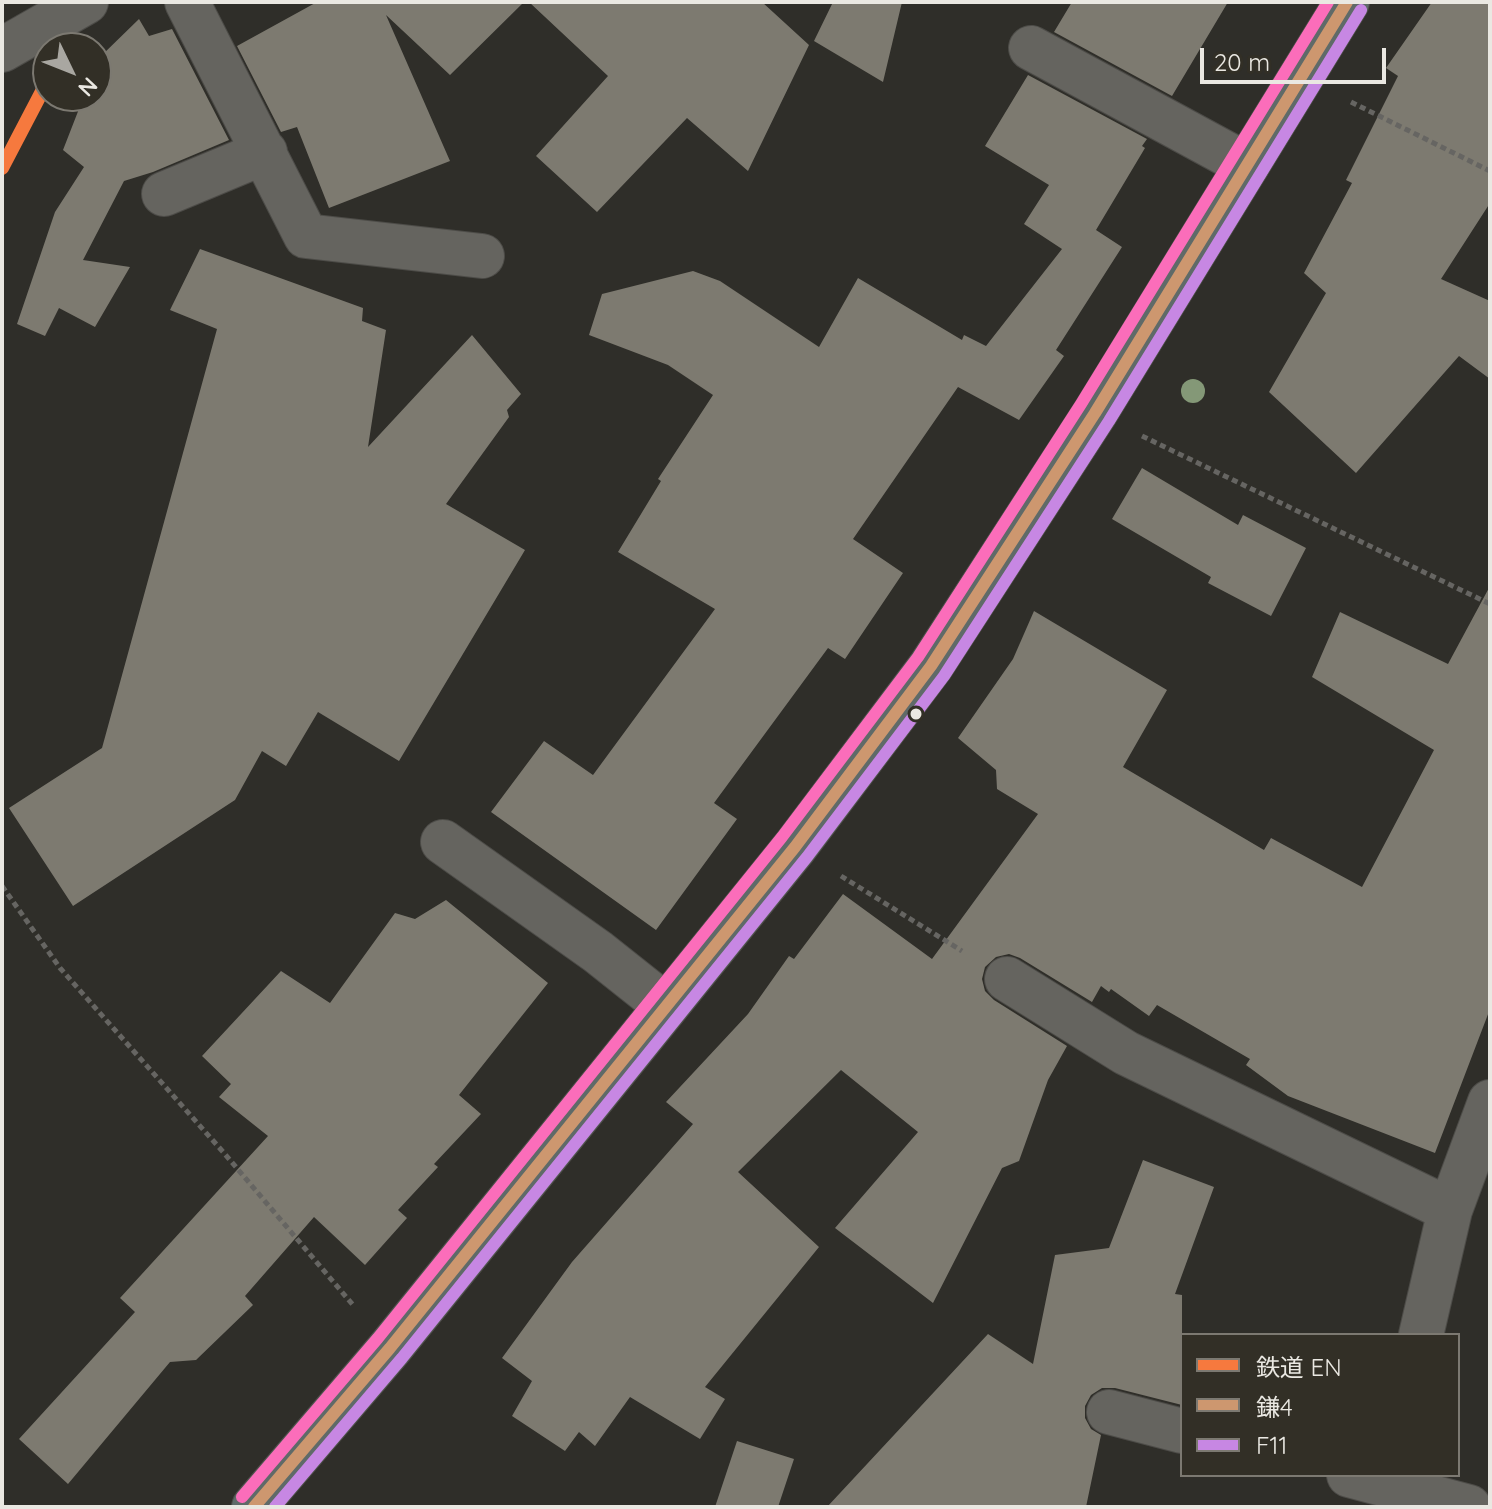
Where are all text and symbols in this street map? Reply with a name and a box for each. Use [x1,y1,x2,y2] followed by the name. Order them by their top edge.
[32,32,112,112] north arrow
[1204,32,1390,82] scale bar
[1214,47,1270,77] text: 20 m
[72,72,104,102] text: N
[908,706,924,722] unlabelled marker
[1180,1333,1460,1477] legend
[1256,1352,1342,1382] text: 鉄道 EN
[1256,1392,1293,1422] text: 鎌4
[1256,1430,1287,1460] text: F11

